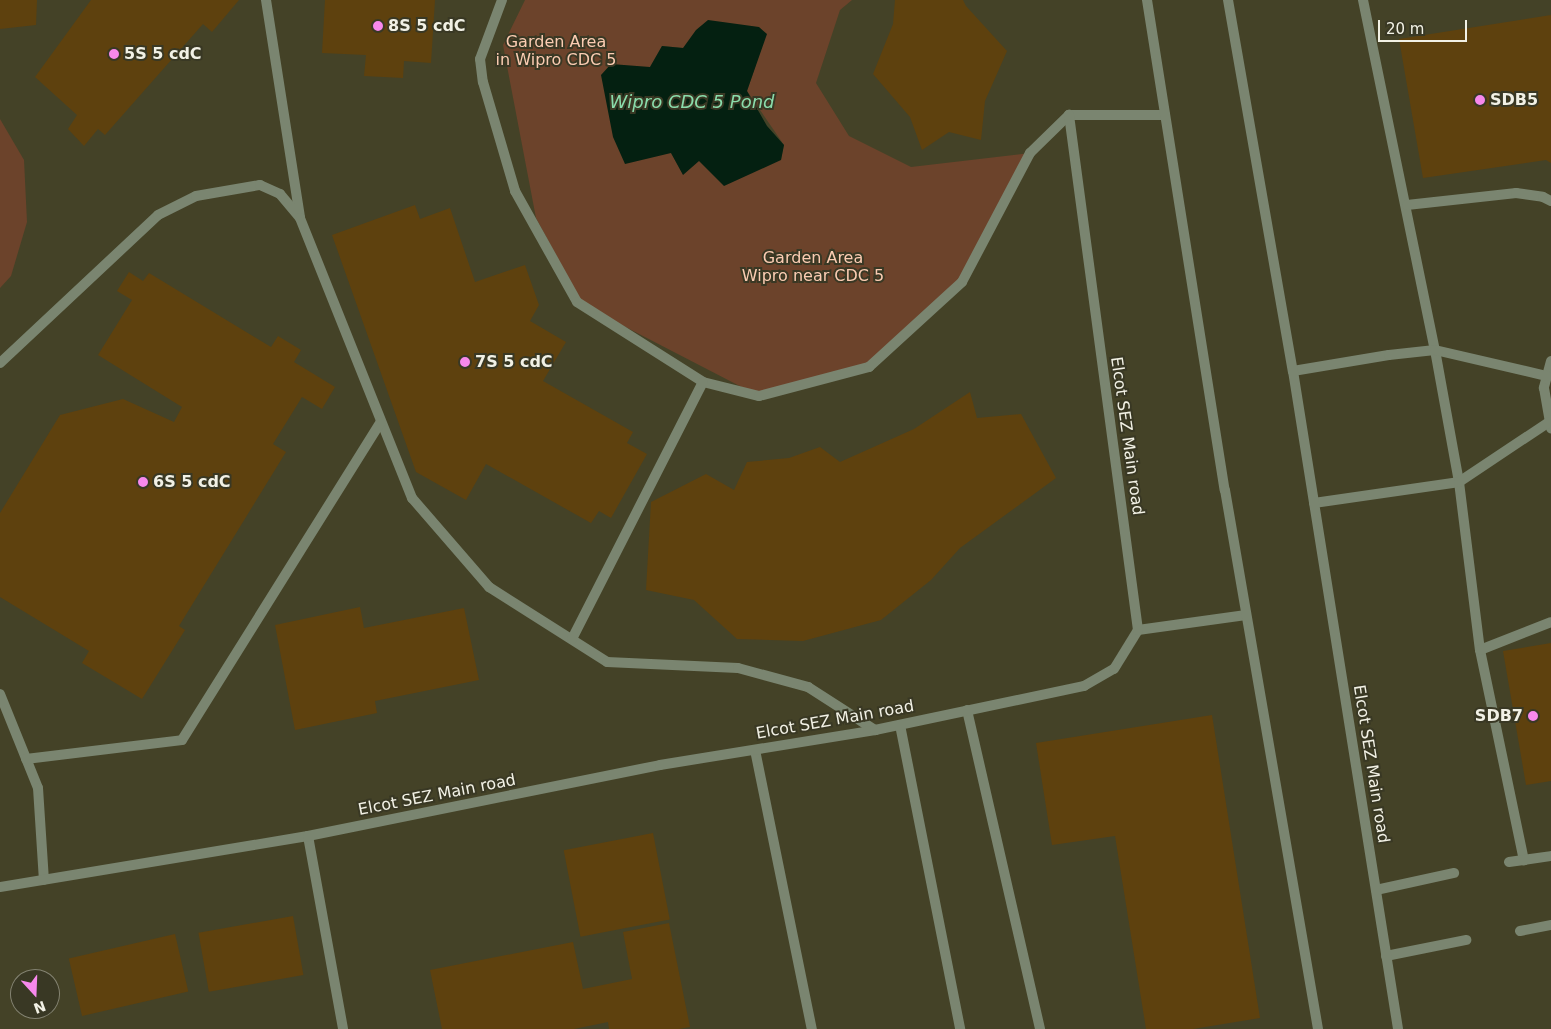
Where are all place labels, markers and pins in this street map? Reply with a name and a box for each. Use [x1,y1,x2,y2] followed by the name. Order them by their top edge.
[388,16,466,36] place label: 8S 5 cdC
[372,20,384,32] marker: 8S 5 cdC
[124,44,202,64] place label: 5S 5 cdC
[108,48,120,60] marker: 5S 5 cdC
[1490,90,1538,110] place label: SDB5
[1474,94,1486,106] marker: SDB5
[475,352,553,372] place label: 7S 5 cdC
[459,356,471,368] marker: 7S 5 cdC
[153,472,231,492] place label: 6S 5 cdC
[137,476,149,488] marker: 6S 5 cdC
[1475,706,1523,726] place label: SDB7
[1527,710,1539,722] marker: SDB7

